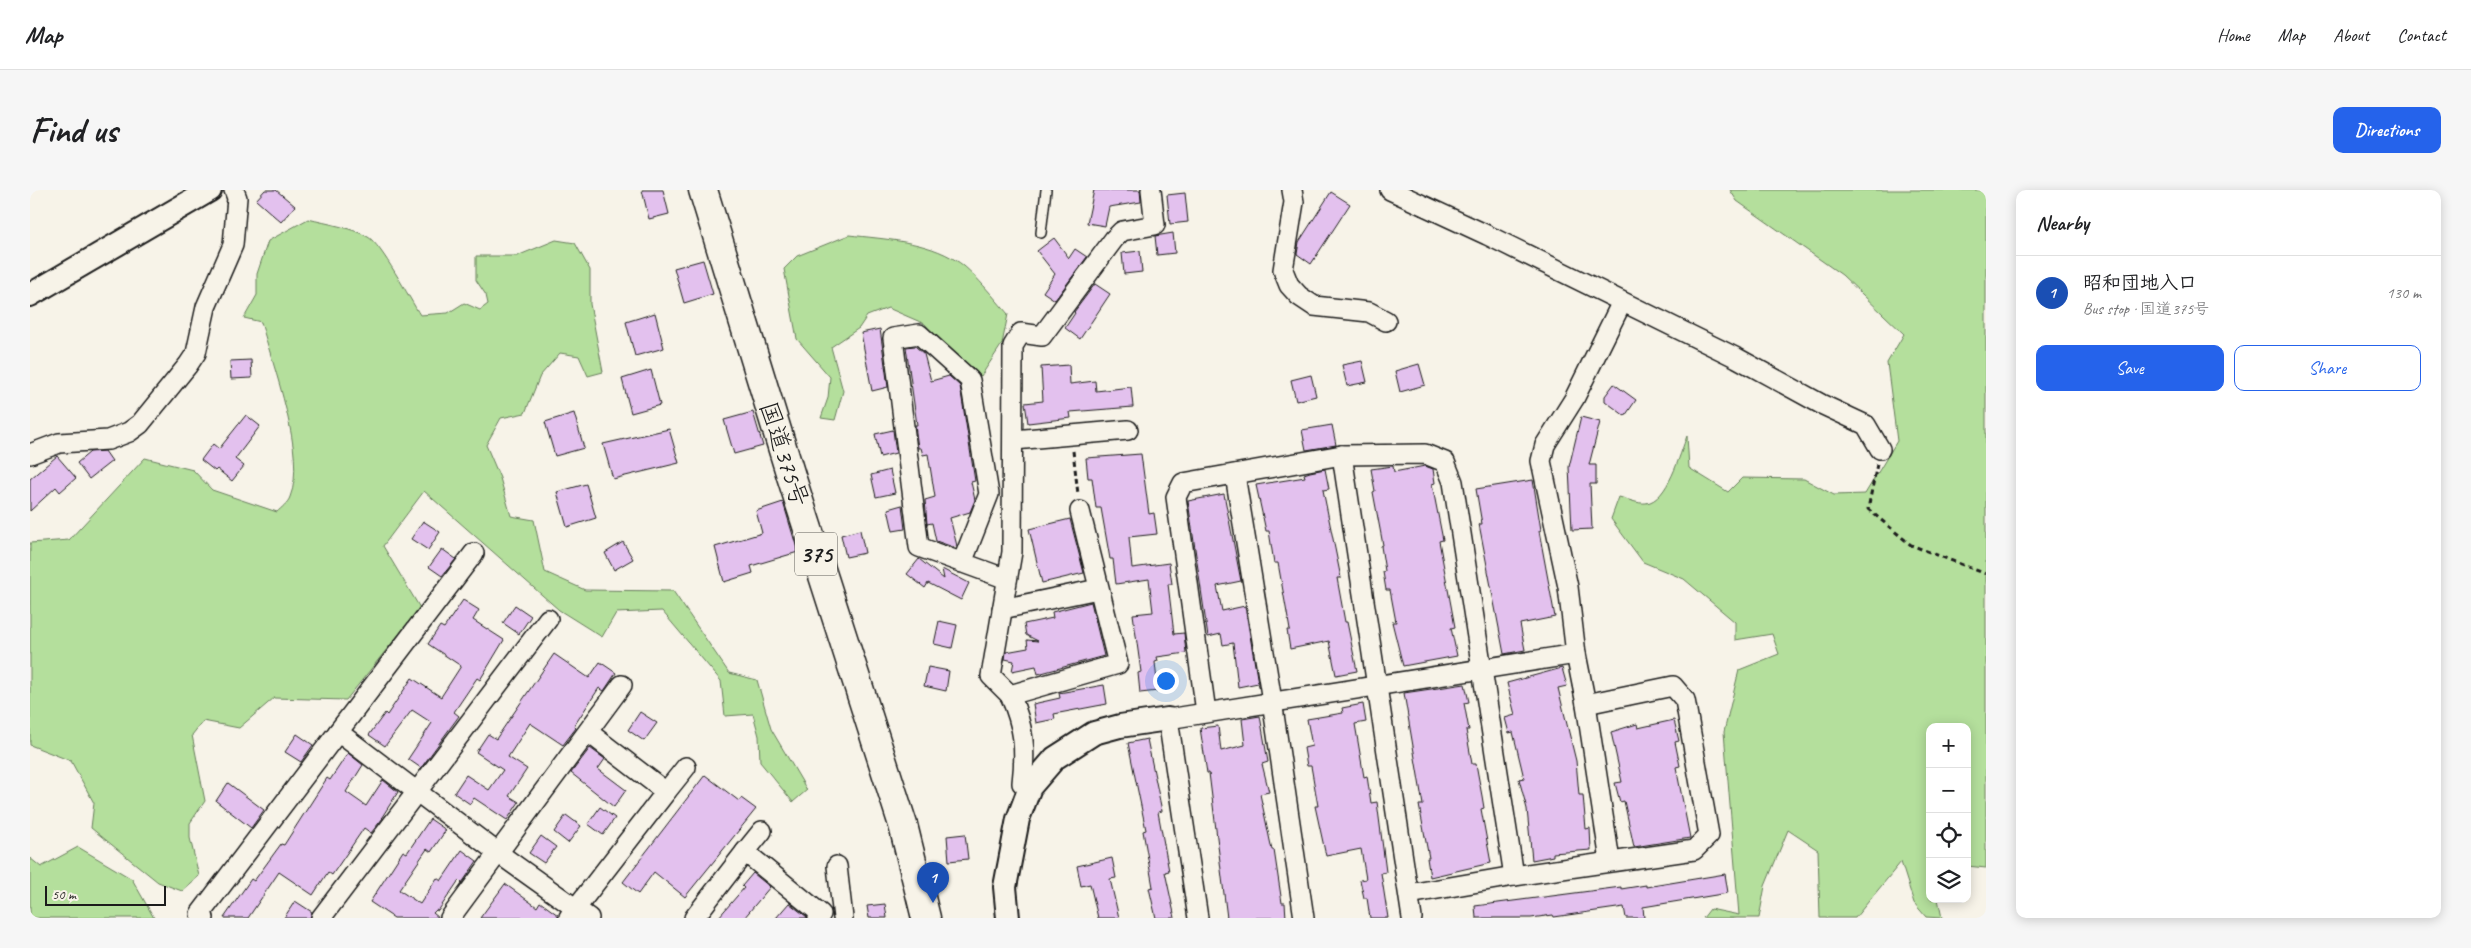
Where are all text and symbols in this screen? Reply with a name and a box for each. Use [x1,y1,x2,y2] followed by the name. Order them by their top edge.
[25,20,62,50] text: Map
[2217,24,2250,46] text: Home
[2278,24,2305,46] text: Map
[2333,24,2369,46] text: About
[2397,24,2446,46] text: Contact
[2333,107,2441,153] button: Directions
[30,108,117,153] text: Find us
[2036,210,2089,236] text: Nearby
[2083,271,2197,295] text: 昭和団地入口
[2048,283,2056,303] text: 1
[2387,283,2421,303] text: 130 m
[2083,299,2209,319] text: Bus stop · 国道375号
[2036,345,2224,391] button: Save
[2234,345,2421,391] button: Share
[752,397,816,511] street label: 国道375号
[795,532,837,576] road number: 375
[1153,668,1179,694] your location
[1926,723,1971,903] map controls
[1926,723,1971,768] button: +
[1926,768,1971,813] button: −
[1926,813,1971,858] button: locate
[1926,858,1971,903] button: layers
[917,862,949,903] pin: 1
[45,883,166,906] scale bar
[52,886,76,903] text: 50 m

